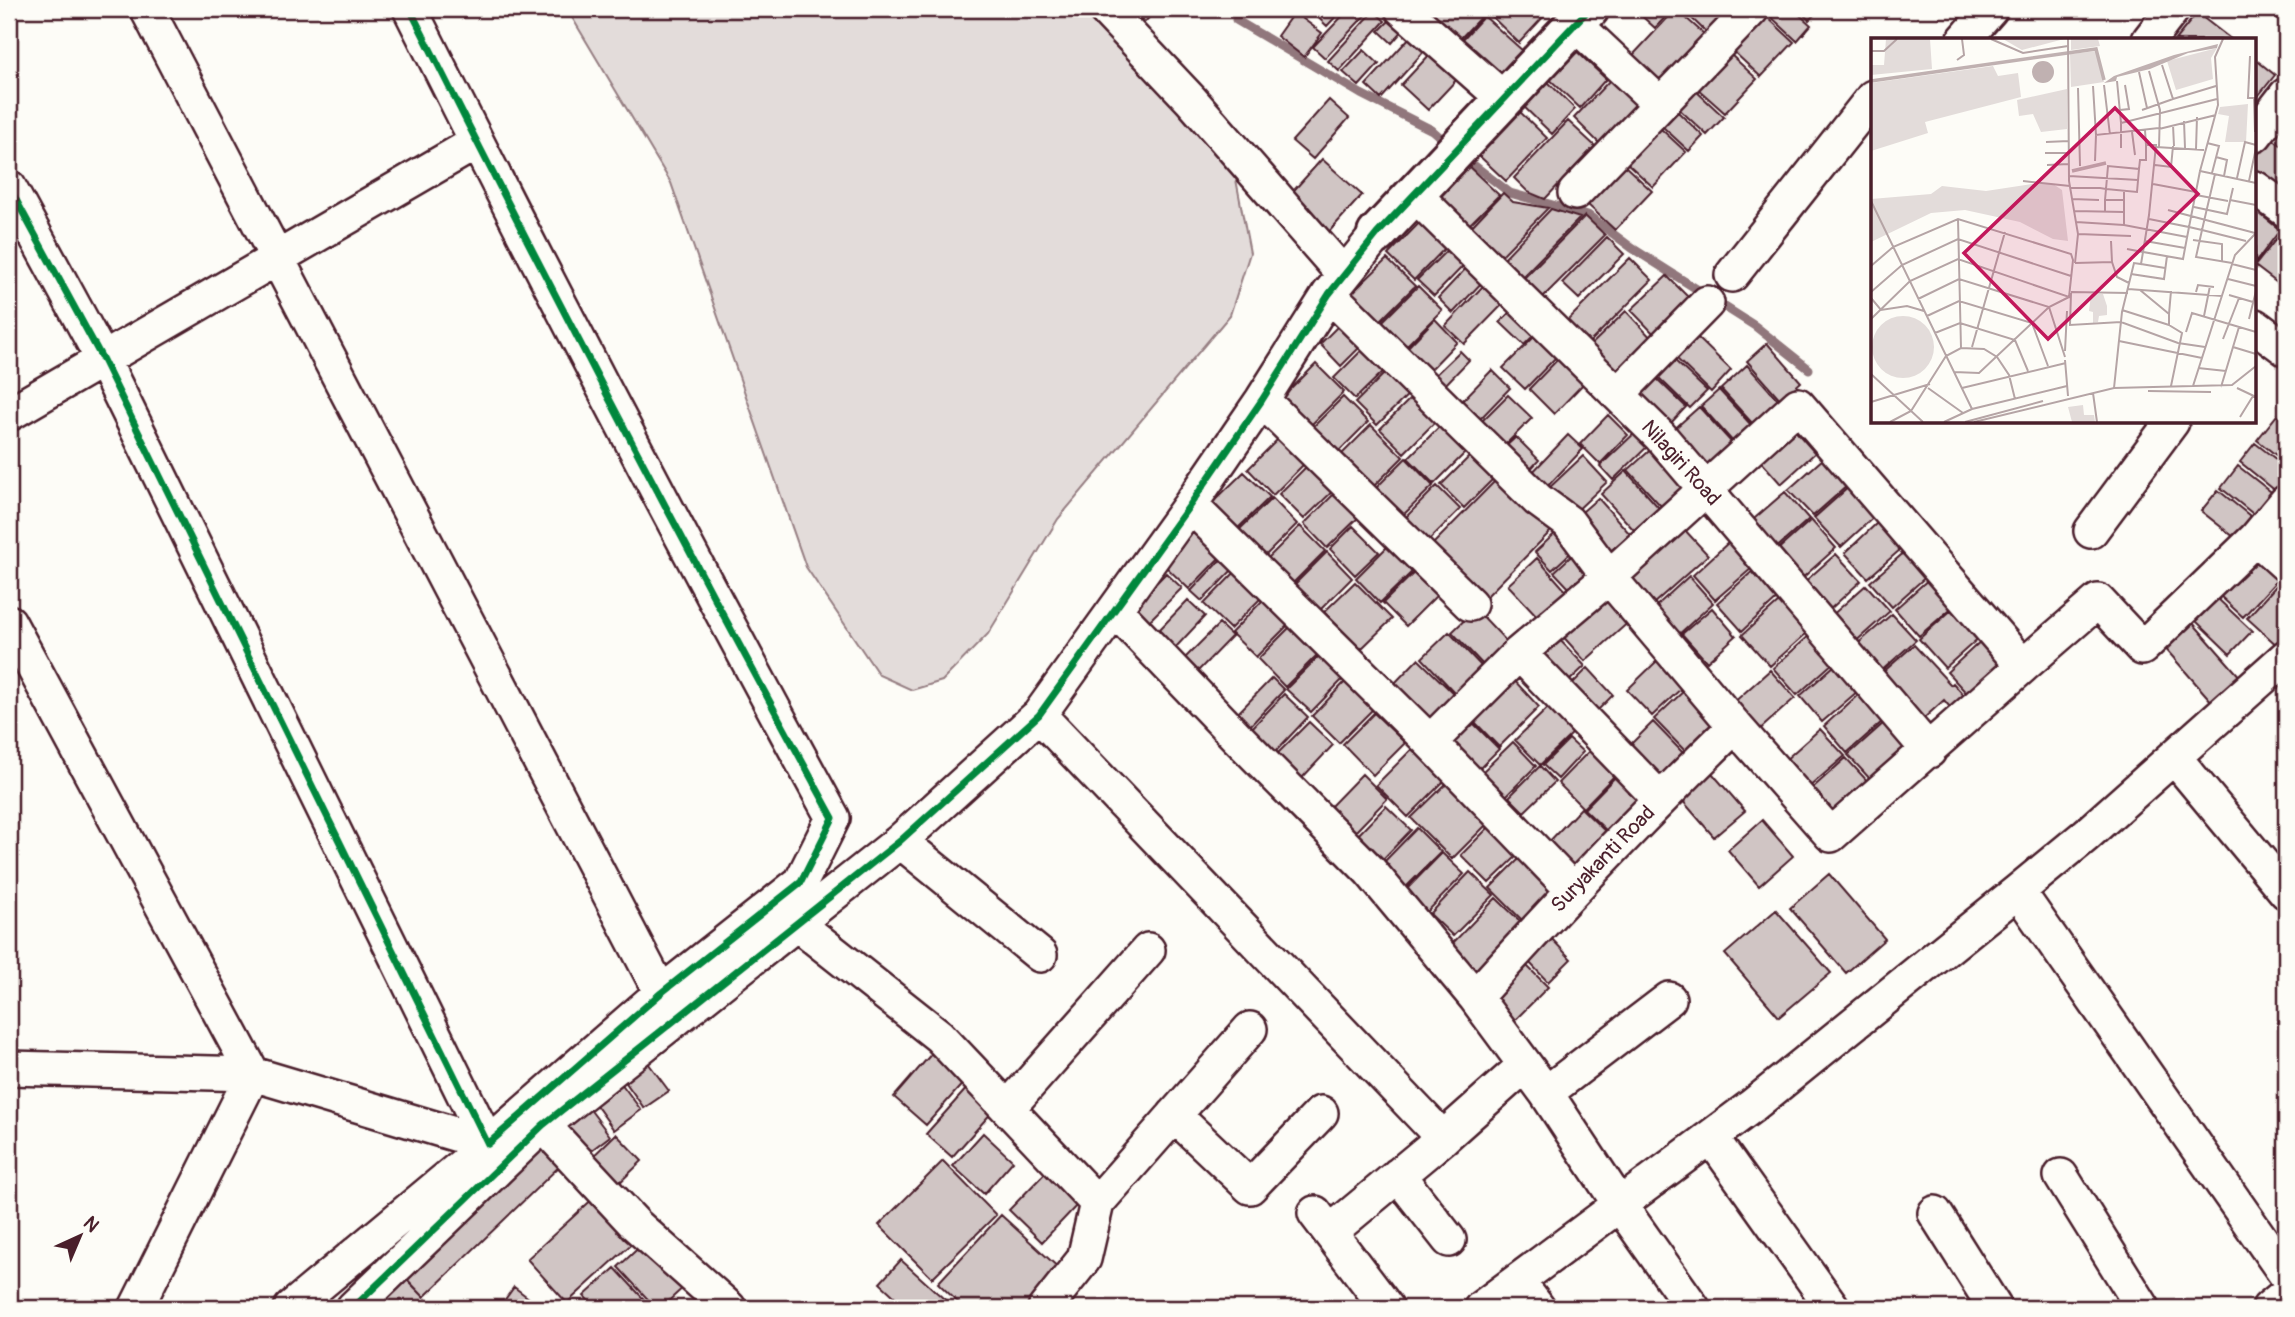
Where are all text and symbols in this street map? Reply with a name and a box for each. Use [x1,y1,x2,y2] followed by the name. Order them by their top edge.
[1871,38,2256,424] inset map
[1635,414,1727,512] street label: Nilagiri Road
[1545,800,1661,918] street label: Suryakanti Road
[46,1202,116,1272] north arrow
[78,1211,104,1238] text: N

